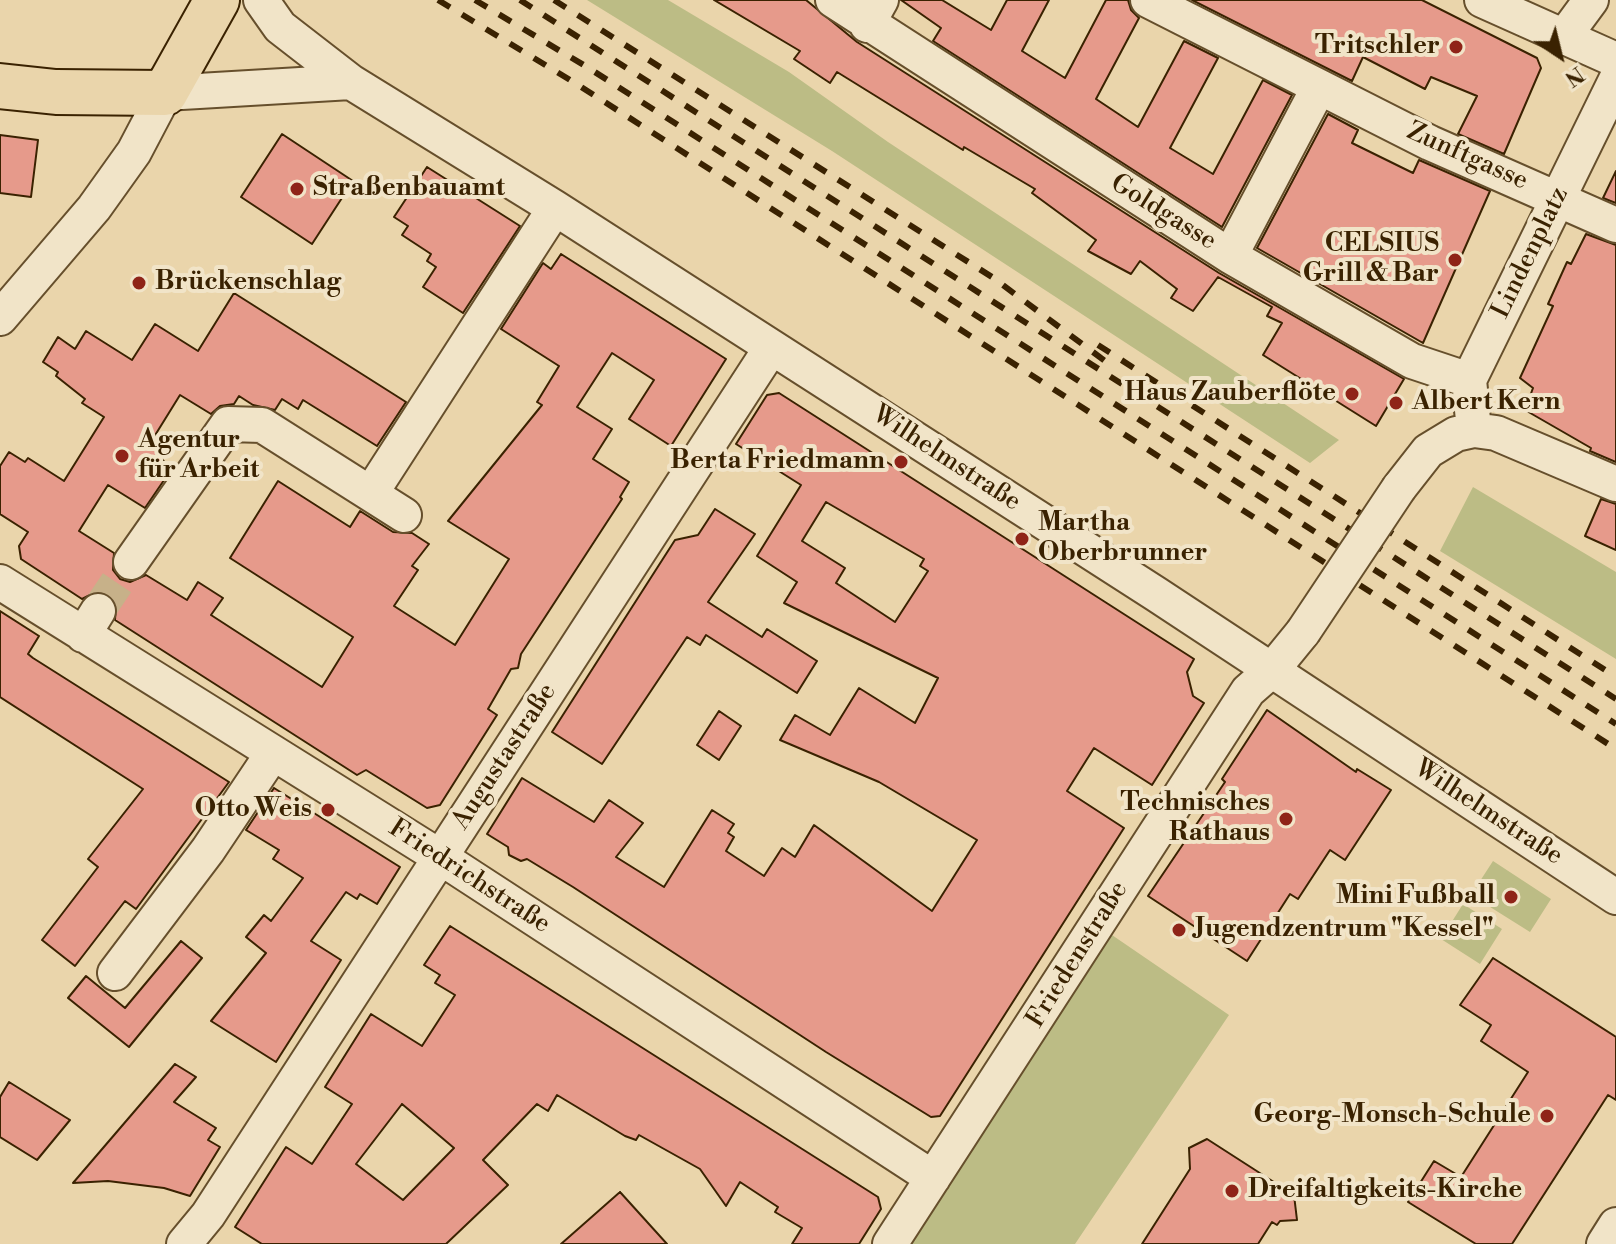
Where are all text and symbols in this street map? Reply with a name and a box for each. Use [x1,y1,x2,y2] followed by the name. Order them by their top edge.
[1520,16,1600,96] north arrow
[1315,31,1440,63] place label: Tritschler
[1447,38,1465,56] marker: Tritschler
[1559,60,1589,92] text: N
[1402,116,1532,198] street label: Zunftgasse
[1104,168,1222,258] street label: Goldgasse
[313,173,505,205] place label: Straßenbauamt
[288,180,306,198] marker: Straßenbauamt
[1486,182,1576,324] street label: Lindenplatz
[1303,229,1439,290] place label: CELSIUS Grill & Bar
[1446,251,1464,269] marker: CELSIUS Grill & Bar
[155,267,341,299] place label: Brückenschlag
[130,274,148,292] marker: Brückenschlag
[1124,378,1336,410] place label: Haus Zauberflöte
[1343,385,1361,403] marker: Haus Zauberflöte
[1412,387,1560,419] place label: Albert Kern
[1387,394,1405,412] marker: Albert Kern
[866,399,1026,519] street label: Wilhelmstraße
[138,425,259,486] place label: Agentur für Arbeit
[670,446,885,478] place label: Berta Friedmann
[113,447,131,465] marker: Agentur für Arbeit
[892,453,910,471] marker: Berta Friedmann
[1038,508,1208,570] place label: Martha Oberbrunner
[1013,530,1031,548] marker: Martha Oberbrunner
[446,678,564,836] street label: Augustastraße
[1408,753,1568,873] street label: Wilhelmstraße
[1120,788,1270,850] place label: Technisches Rathaus
[195,794,312,826] place label: Otto Weis
[319,801,337,819] marker: Otto Weis
[1277,810,1295,828] marker: Technisches Rathaus
[382,813,556,941] street label: Friedrichstraße
[1021,876,1135,1034] street label: Friedenstraße
[1336,881,1495,913] place label: Mini Fußball
[1502,888,1520,906] marker: Mini Fußball
[1195,914,1494,946] place label: Jugendzentrum "Kessel"
[1170,921,1188,939] marker: Jugendzentrum "Kessel"
[1254,1100,1531,1132] place label: Georg-Monsch-Schule
[1538,1107,1556,1125] marker: Georg-Monsch-Schule
[1248,1175,1522,1207] place label: Dreifaltigkeits-Kirche
[1223,1182,1241,1200] marker: Dreifaltigkeits-Kirche

